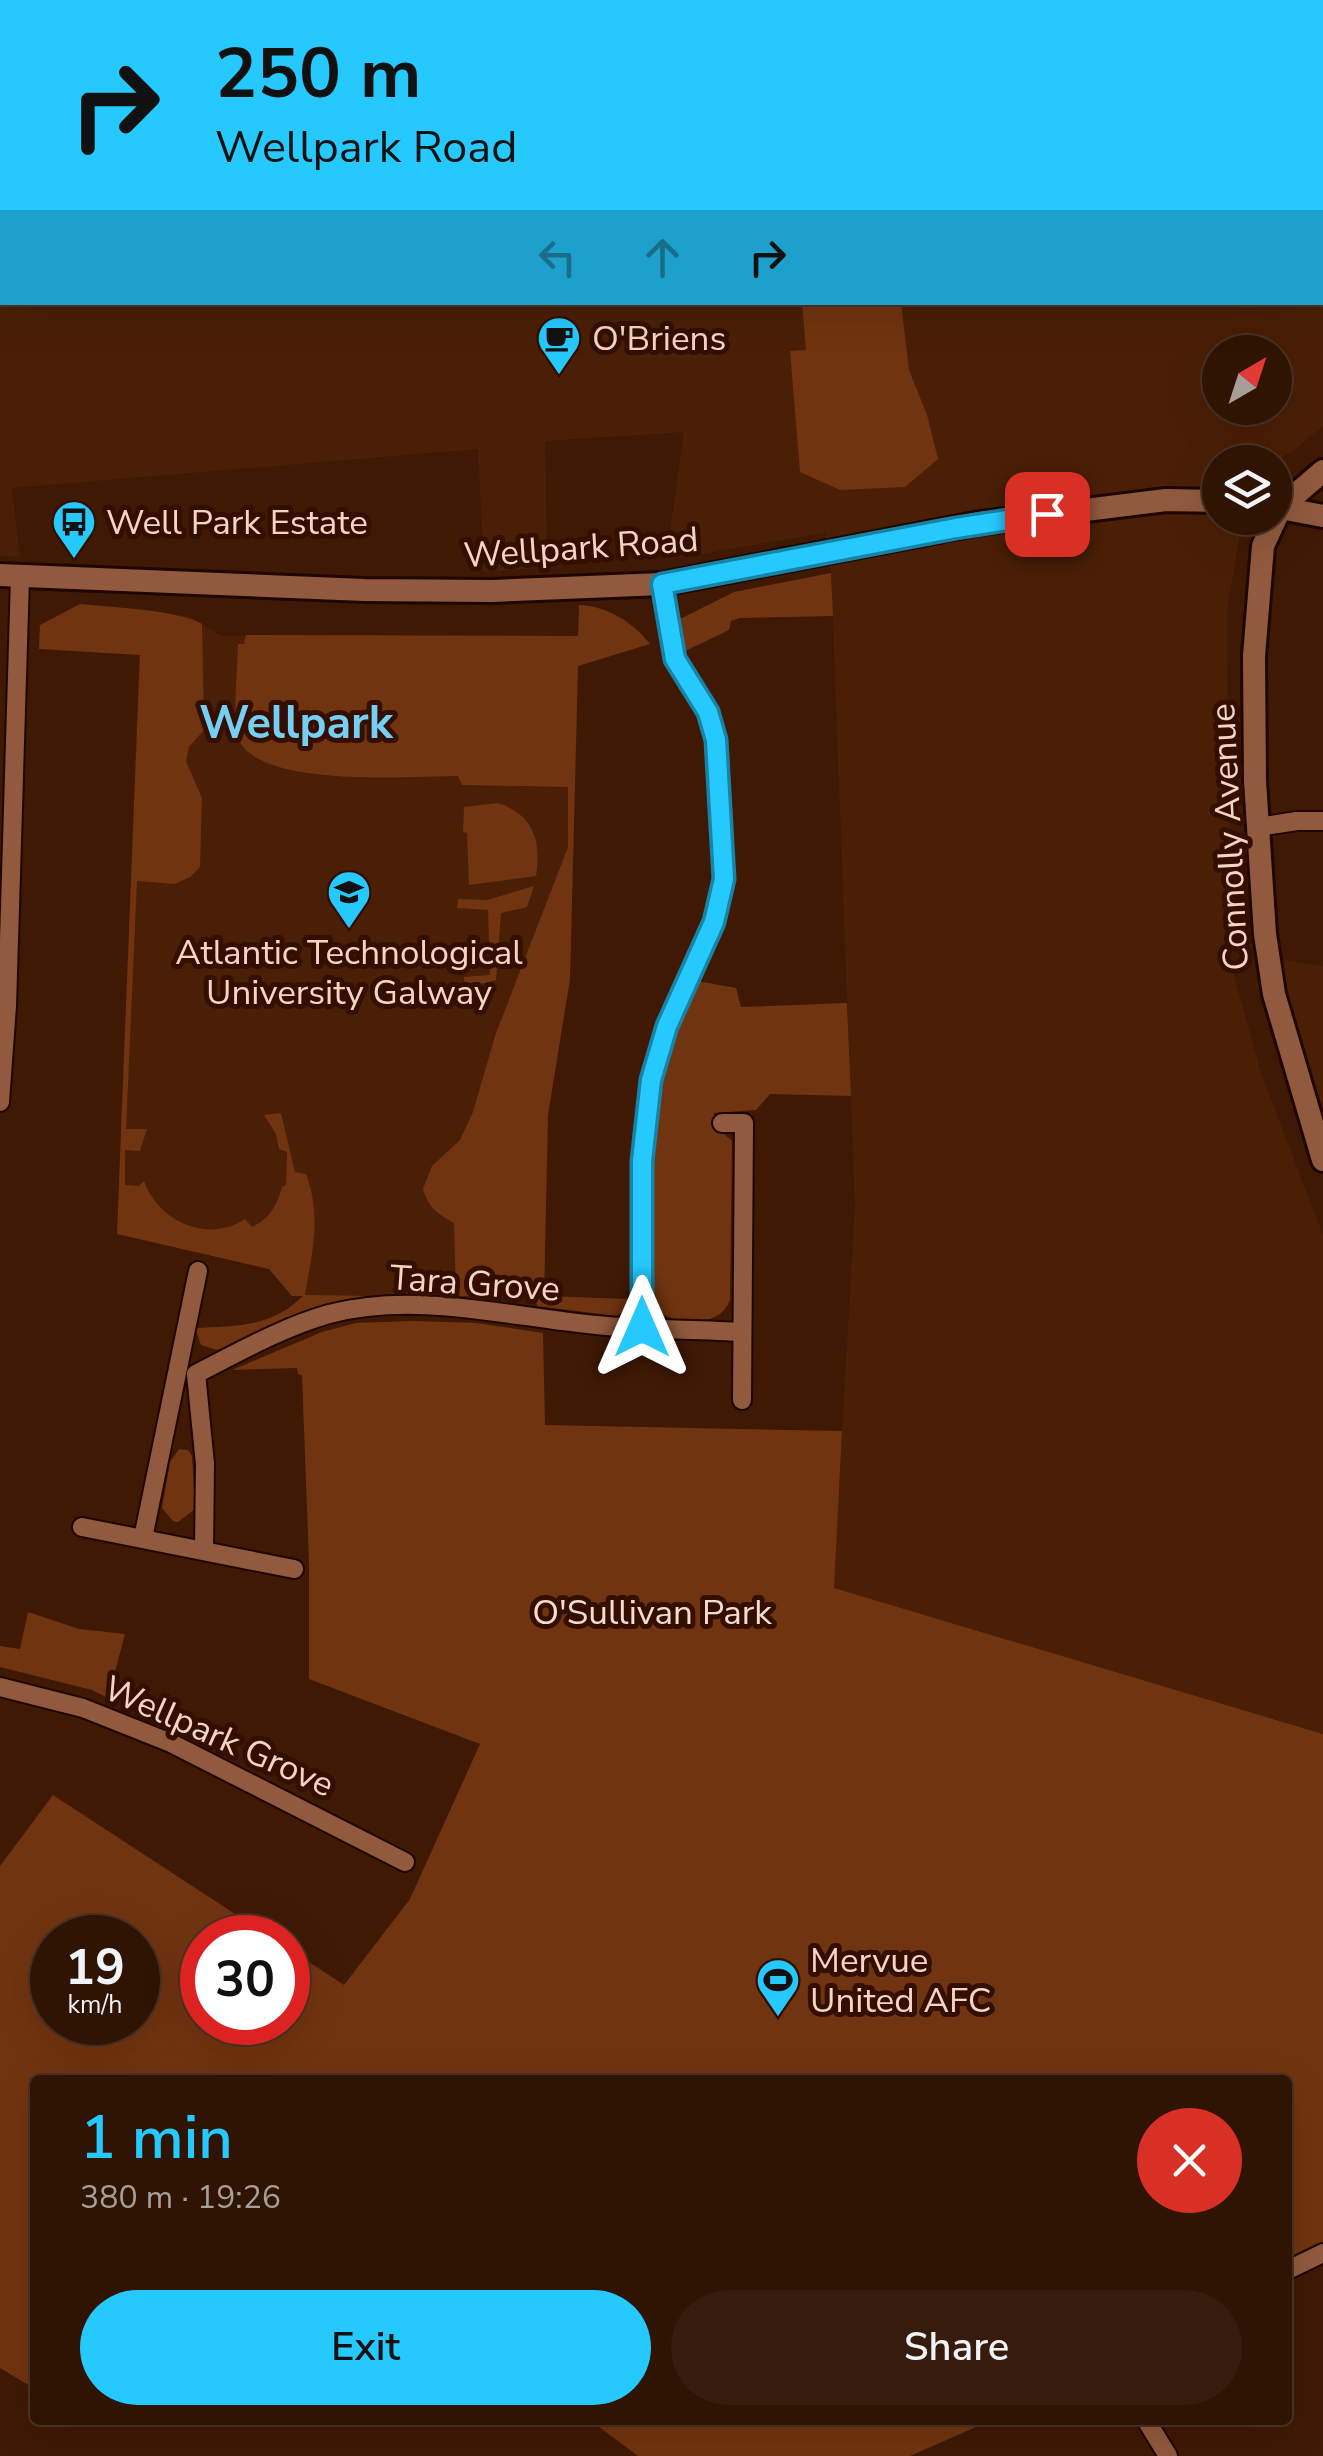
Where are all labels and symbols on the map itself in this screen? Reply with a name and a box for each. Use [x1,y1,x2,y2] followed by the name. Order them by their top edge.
[536,315,582,376] cafe icon: O'Briens
[592,315,726,362] place label: O'Briens
[1202,335,1292,425] north arrow
[1005,472,1090,557] pin
[51,499,97,560] bus stop icon: Well Park Estate
[106,499,368,546] place label: Well Park Estate
[462,516,700,579] street label: Wellpark Road
[199,693,394,754] district label: Wellpark
[1199,702,1260,972] street label: Connolly Avenue
[326,869,372,930] school or university icon: Atlantic Technological University Galway
[175,929,523,1016] place label: Atlantic Technological University Galway
[388,1254,561,1313] street label: Tara Grove
[590,1275,694,1379] position arrow
[532,1589,772,1636] park label: O'Sullivan Park
[96,1665,341,1808] street label: Wellpark Grove
[180,1915,310,2045] speed limit sign: 30
[810,1937,991,2024] place label: Mervue United AFC
[755,1957,801,2018] sports icon: Mervue United AFC

